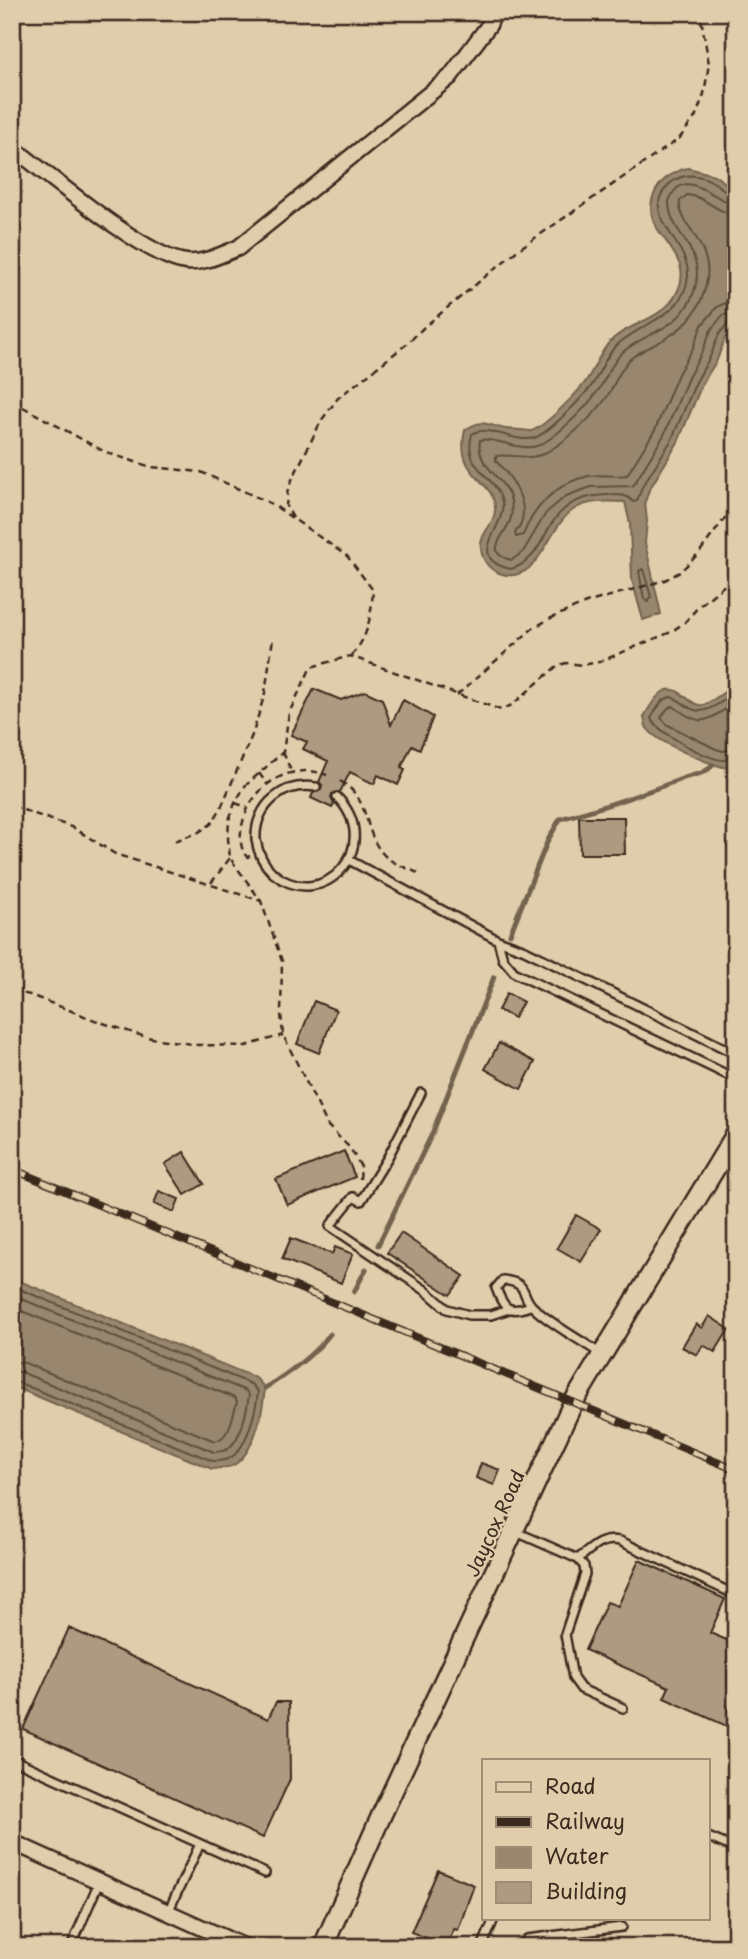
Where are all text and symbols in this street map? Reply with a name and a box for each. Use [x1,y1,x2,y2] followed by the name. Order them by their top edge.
[457,1465,531,1581] street label: Jaycox Road
[482,1759,710,1920] legend
[545,1769,596,1801] text: Road
[545,1804,625,1836] text: Railway
[545,1839,609,1871] text: Water
[545,1874,627,1906] text: Building

